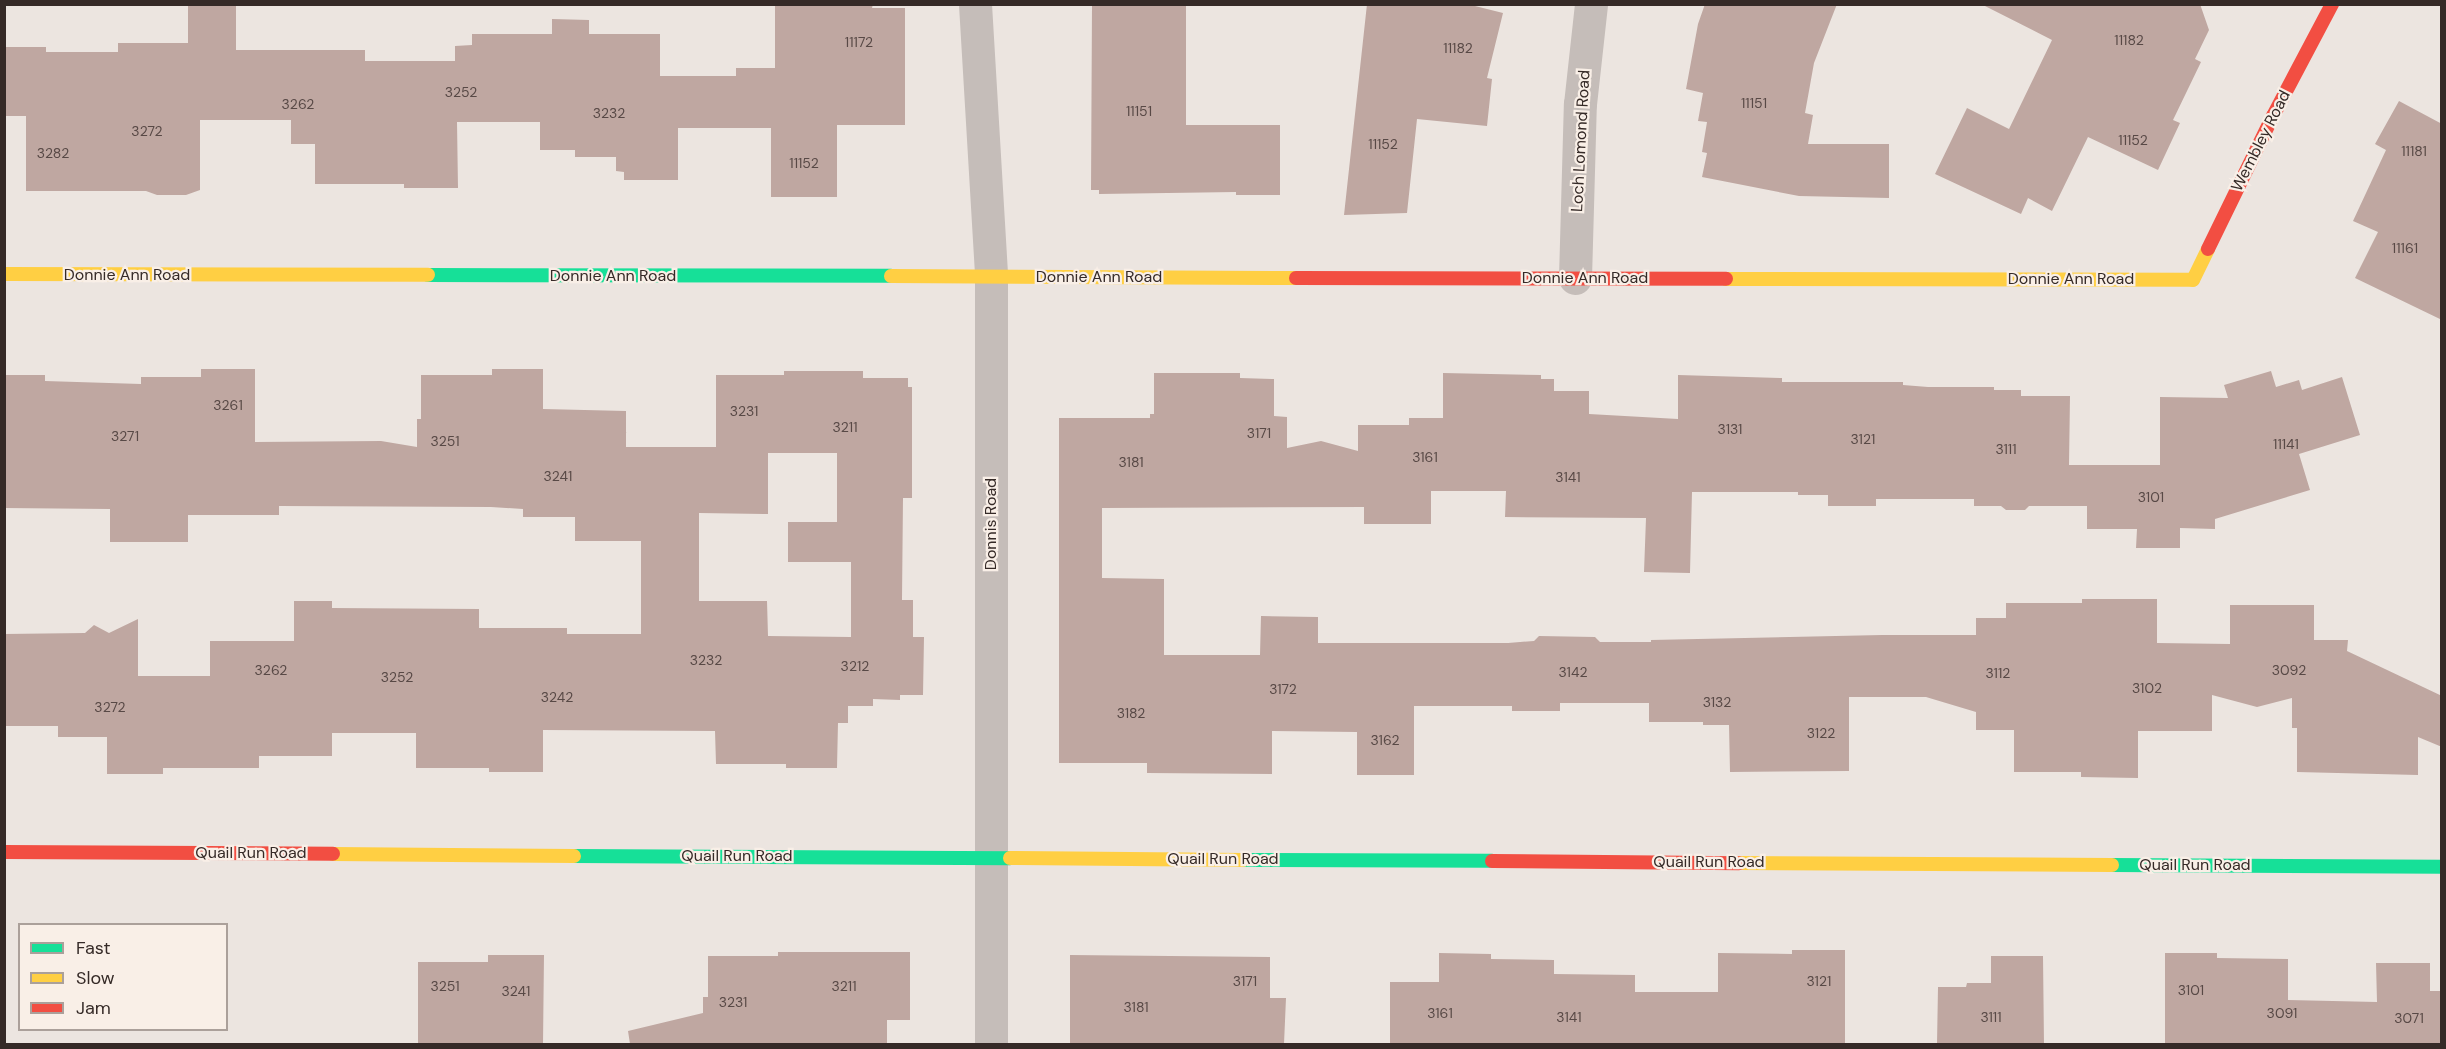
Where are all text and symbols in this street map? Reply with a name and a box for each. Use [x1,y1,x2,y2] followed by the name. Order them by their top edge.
[2114,32,2144,48] house number: 11182
[845,34,873,50] house number: 11172
[1443,40,1473,56] house number: 11182
[1568,69,1594,213] street label: Loch Lomond Road
[445,84,477,100] house number: 3252
[2227,87,2295,195] street label: Wembley Road
[1741,95,1767,111] house number: 11151
[282,96,314,112] house number: 3262
[1126,103,1152,119] house number: 11151
[593,105,625,121] house number: 3232
[131,123,163,139] house number: 3272
[2118,132,2148,148] house number: 11152
[1368,136,1398,152] house number: 11152
[2401,143,2427,159] house number: 11181
[37,145,69,161] house number: 3282
[789,155,819,171] house number: 11152
[2392,240,2418,256] house number: 11161
[64,265,190,285] street label: Donnie Ann Road
[550,266,676,286] street label: Donnie Ann Road
[1036,267,1162,287] street label: Donnie Ann Road
[1522,268,1648,288] street label: Donnie Ann Road
[2008,269,2134,289] street label: Donnie Ann Road
[213,397,243,413] house number: 3261
[730,403,758,419] house number: 3231
[832,419,858,435] house number: 3211
[1718,421,1742,437] house number: 3131
[1247,425,1271,441] house number: 3171
[111,428,139,444] house number: 3271
[1851,431,1875,447] house number: 3121
[430,433,460,449] house number: 3251
[2273,436,2299,452] house number: 11141
[1995,441,2017,457] house number: 3111
[1412,449,1438,465] house number: 3161
[1118,454,1144,470] house number: 3181
[544,468,572,484] house number: 3241
[1555,469,1581,485] house number: 3141
[981,478,1001,570] street label: Donnis Road
[2138,489,2164,505] house number: 3101
[690,652,722,668] house number: 3232
[841,658,869,674] house number: 3212
[255,662,287,678] house number: 3262
[2272,662,2306,678] house number: 3092
[1559,664,1587,680] house number: 3142
[1986,665,2010,681] house number: 3112
[381,669,413,685] house number: 3252
[2132,680,2162,696] house number: 3102
[1269,681,1297,697] house number: 3172
[541,689,573,705] house number: 3242
[1703,694,1731,710] house number: 3132
[94,699,126,715] house number: 3272
[1117,705,1145,721] house number: 3182
[1807,725,1835,741] house number: 3122
[1371,732,1399,748] house number: 3162
[195,843,307,863] street label: Quail Run Road
[681,846,793,866] street label: Quail Run Road
[1167,849,1279,869] street label: Quail Run Road
[1653,852,1765,872] street label: Quail Run Road
[2139,855,2251,875] street label: Quail Run Road
[18,923,228,1031] legend
[76,936,111,960] text: Fast
[76,966,115,990] text: Slow
[1233,973,1257,989] house number: 3171
[1807,973,1831,989] house number: 3121
[430,978,460,994] house number: 3251
[831,978,857,994] house number: 3211
[2178,982,2204,998] house number: 3101
[502,983,530,999] house number: 3241
[719,994,747,1010] house number: 3231
[76,996,111,1020] text: Jam
[1123,999,1149,1015] house number: 3181
[1427,1005,1453,1021] house number: 3161
[2267,1005,2297,1021] house number: 3091
[1556,1009,1582,1025] house number: 3141
[1980,1009,2002,1025] house number: 3111
[2394,1010,2424,1026] house number: 3071

